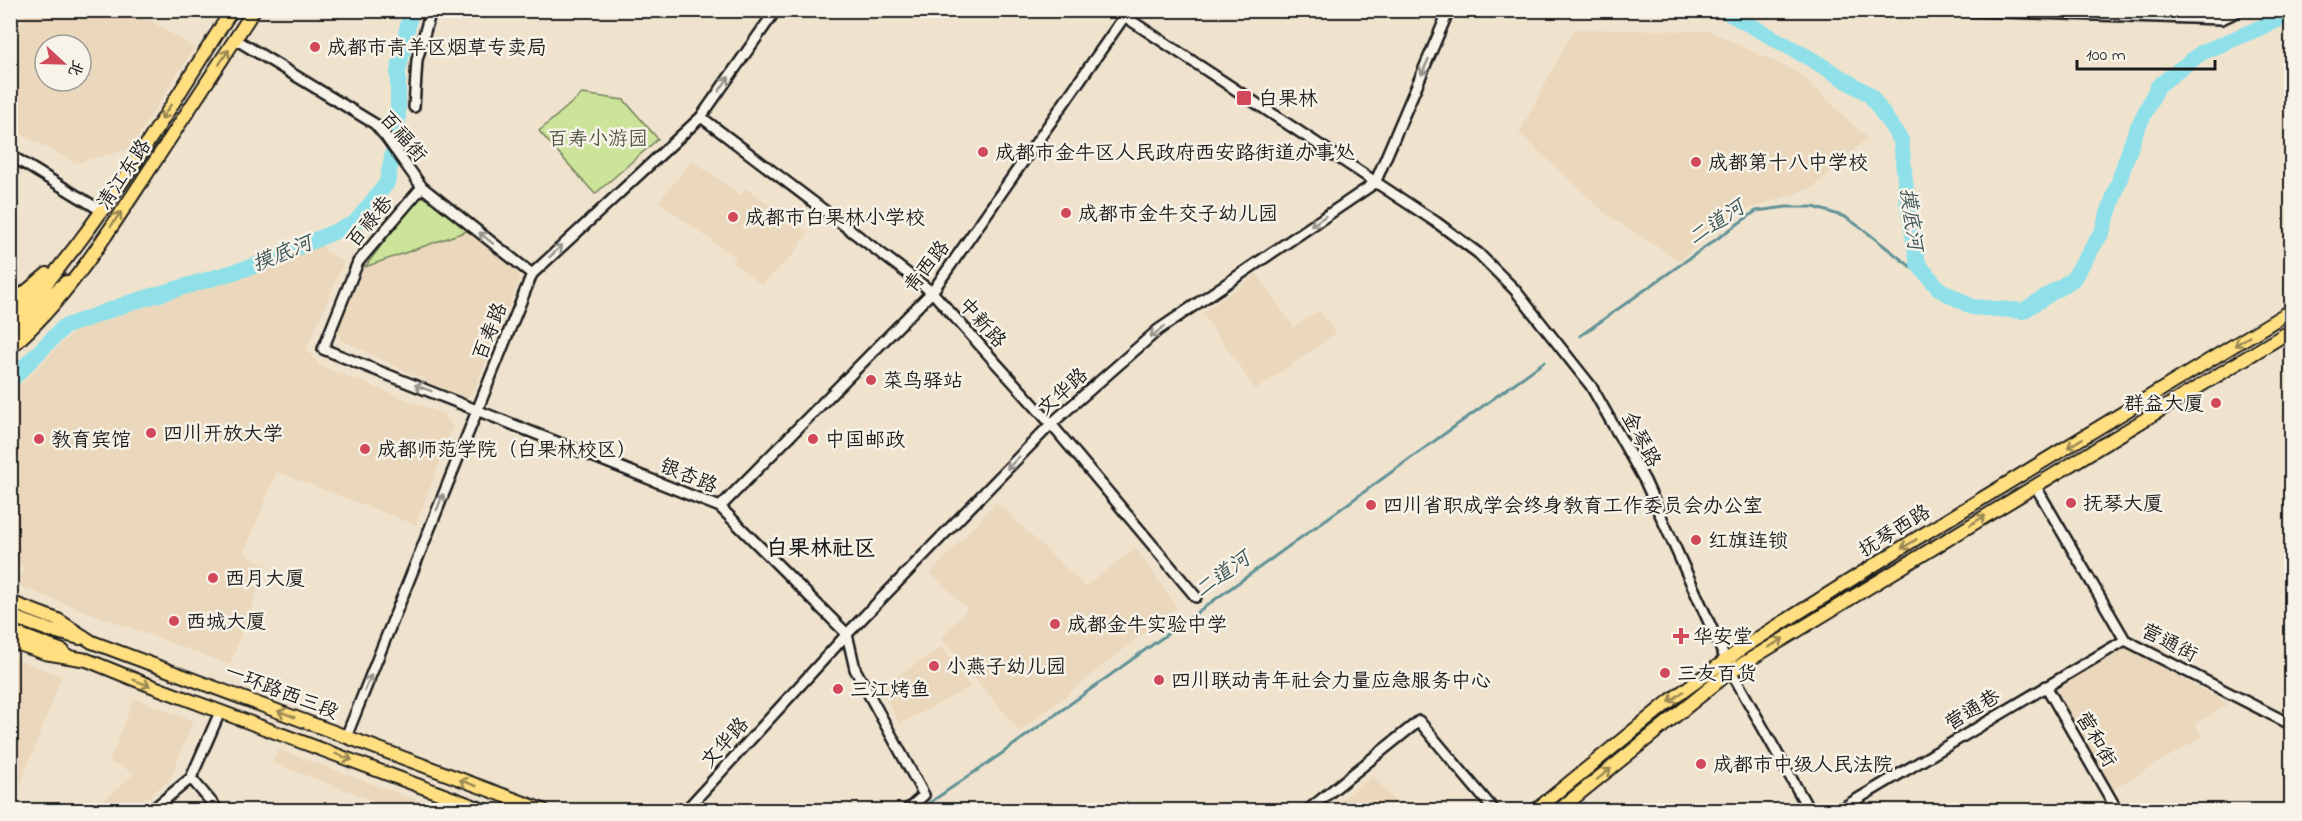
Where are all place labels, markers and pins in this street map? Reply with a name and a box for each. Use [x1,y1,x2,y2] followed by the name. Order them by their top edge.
[327,35,547,64] place label: 成都市青羊区烟草专卖局
[308,40,322,54] marker: 成都市青羊区烟草专卖局
[1258,86,1318,115] place label: 白果林
[1235,89,1253,107] marker: 白果林
[995,140,1355,169] place label: 成都市金牛区人民政府西安路街道办事处
[976,145,990,159] marker: 成都市金牛区人民政府西安路街道办事处
[1708,150,1868,179] place label: 成都第十八中学校
[1689,155,1703,169] marker: 成都第十八中学校
[1078,201,1278,230] place label: 成都市金牛交子幼儿园
[745,205,925,234] place label: 成都市白果林小学校
[1059,206,1073,220] marker: 成都市金牛交子幼儿园
[726,210,740,224] marker: 成都市白果林小学校
[883,368,963,397] place label: 菜鸟驿站
[864,373,878,387] marker: 菜鸟驿站
[2124,391,2204,420] place label: 群益大厦
[2209,396,2223,410] marker: 群益大厦
[163,421,283,450] place label: 四川开放大学
[144,426,158,440] marker: 四川开放大学
[51,427,131,456] place label: 教育宾馆
[825,427,905,456] place label: 中国邮政
[32,432,46,446] marker: 教育宾馆
[806,432,820,446] marker: 中国邮政
[377,437,637,466] place label: 成都师范学院（白果林校区）
[358,442,372,456] marker: 成都师范学院（白果林校区）
[2083,491,2163,520] place label: 抚琴大厦
[1383,493,1763,522] place label: 四川省职成学会终身教育工作委员会办公室
[2064,496,2078,510] marker: 抚琴大厦
[1364,498,1378,512] marker: 四川省职成学会终身教育工作委员会办公室
[1708,528,1788,557] place label: 红旗连锁
[1689,533,1703,547] marker: 红旗连锁
[225,566,305,595] place label: 西月大厦
[206,571,220,585] marker: 西月大厦
[186,609,266,638] place label: 西城大厦
[1067,612,1227,641] place label: 成都金牛实验中学
[167,614,181,628] marker: 西城大厦
[1048,617,1062,631] marker: 成都金牛实验中学
[1693,624,1753,653] place label: 华安堂
[1674,629,1688,643] marker: 华安堂
[946,654,1066,683] place label: 小燕子幼儿园
[927,659,941,673] marker: 小燕子幼儿园
[1677,661,1757,690] place label: 三友百货
[1658,666,1672,680] marker: 三友百货
[1171,668,1491,697] place label: 四川联动青年社会力量应急服务中心
[1152,673,1166,687] marker: 四川联动青年社会力量应急服务中心
[850,677,930,706] place label: 三江烤鱼
[831,682,845,696] marker: 三江烤鱼
[1713,752,1893,781] place label: 成都市中级人民法院
[1694,757,1708,771] marker: 成都市中级人民法院

